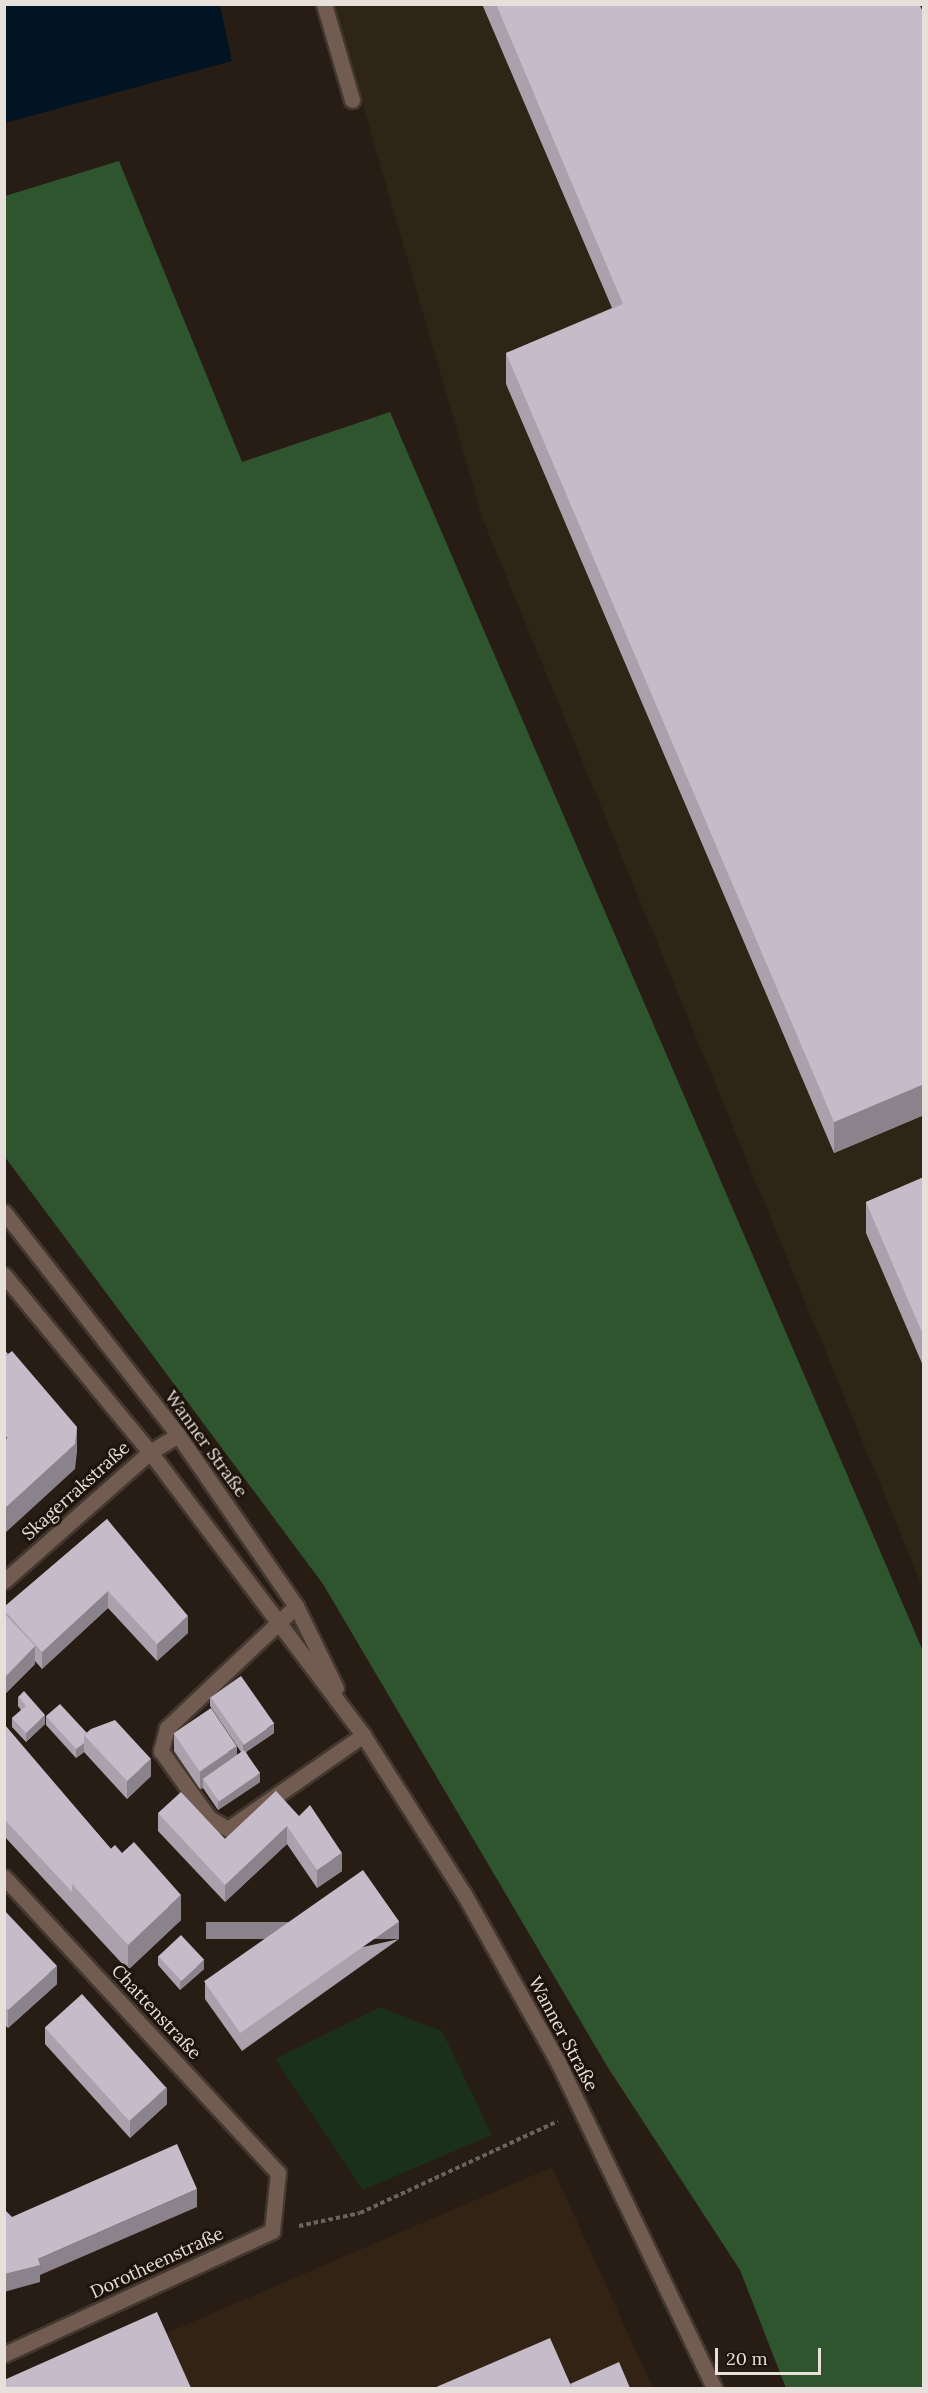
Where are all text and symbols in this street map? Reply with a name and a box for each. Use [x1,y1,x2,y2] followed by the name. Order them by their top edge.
[160,1386,252,1502] street label: Wanner Straße
[18,1437,134,1545] street label: Skagerrakstraße
[107,1960,205,2064] street label: Chattenstraße
[524,1973,602,2095] street label: Wanner Straße
[87,2223,227,2303] street label: Dorotheenstraße
[718,2336,824,2374] scale bar
[726,2347,768,2370] text: 20 m

